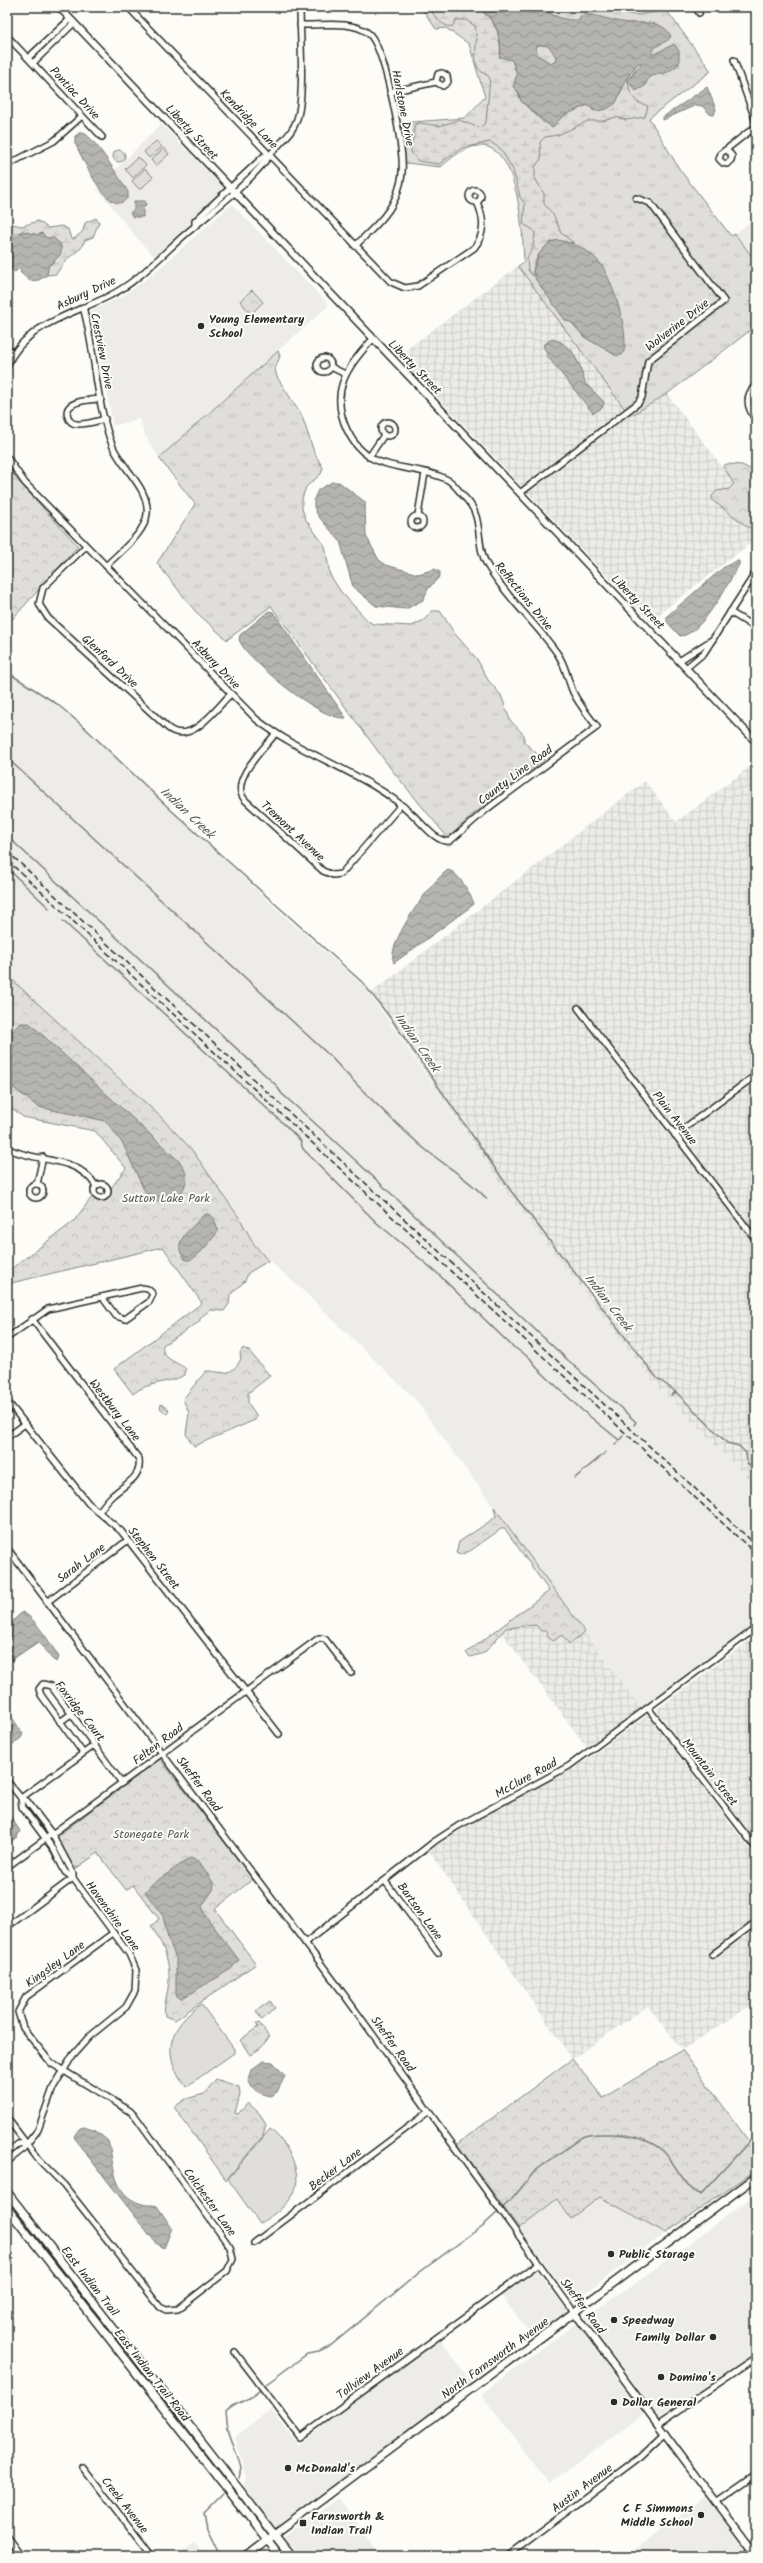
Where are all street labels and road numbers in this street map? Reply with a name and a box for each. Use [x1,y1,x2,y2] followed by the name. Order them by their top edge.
[45,62,105,125] street label: Pontiac Drive
[386,68,419,148] street label: Harlstone Drive
[215,85,283,154] street label: Kendridge Lane
[161,100,223,165] street label: Liberty Street
[53,271,120,316] street label: Asbury Drive
[641,294,714,356] street label: Wolverine Drive
[85,311,118,392] street label: Crestview Drive
[383,335,446,400] street label: Liberty Street
[490,558,558,635] street label: Reflections Drive
[606,570,669,635] street label: Liberty Street
[77,630,143,693] street label: Glenford Drive
[187,635,245,694] street label: Asbury Drive
[474,740,558,810] street label: County Line Road
[256,796,330,867] street label: Tremont Avenue
[647,1087,702,1150] street label: Plain Avenue
[84,1375,146,1446] street label: Westbury Lane
[123,1523,185,1594] street label: Stephen Street
[53,1538,110,1588] street label: Sarah Lane
[50,1677,110,1746] street label: Foxridge Court
[129,1718,189,1770] street label: Felten Road
[677,1734,743,1811] street label: Mountain Street
[171,1752,226,1817] street label: Sheffer Road
[491,1753,562,1803] street label: McClure Road
[80,1877,145,1956] street label: Havenshire Lane
[392,1878,448,1945] street label: Bartson Lane
[21,1936,90,1993] street label: Kingsley Lane
[366,2012,420,2077] street label: Sheffer Road
[305,2143,366,2196] street label: Becker Lane
[178,2164,241,2241] street label: Colchester Lane
[56,2242,123,2321] street label: East Indian Trail
[555,2274,610,2339] street label: Sheffer Road
[437,2312,554,2404] street label: North Farnsworth Avenue
[109,2325,195,2427] street label: East Indian Trail Road
[333,2342,408,2404] street label: Tollview Avenue
[548,2459,617,2518] street label: Austin Avenue
[96,2473,153,2538] street label: Creek Avenue

